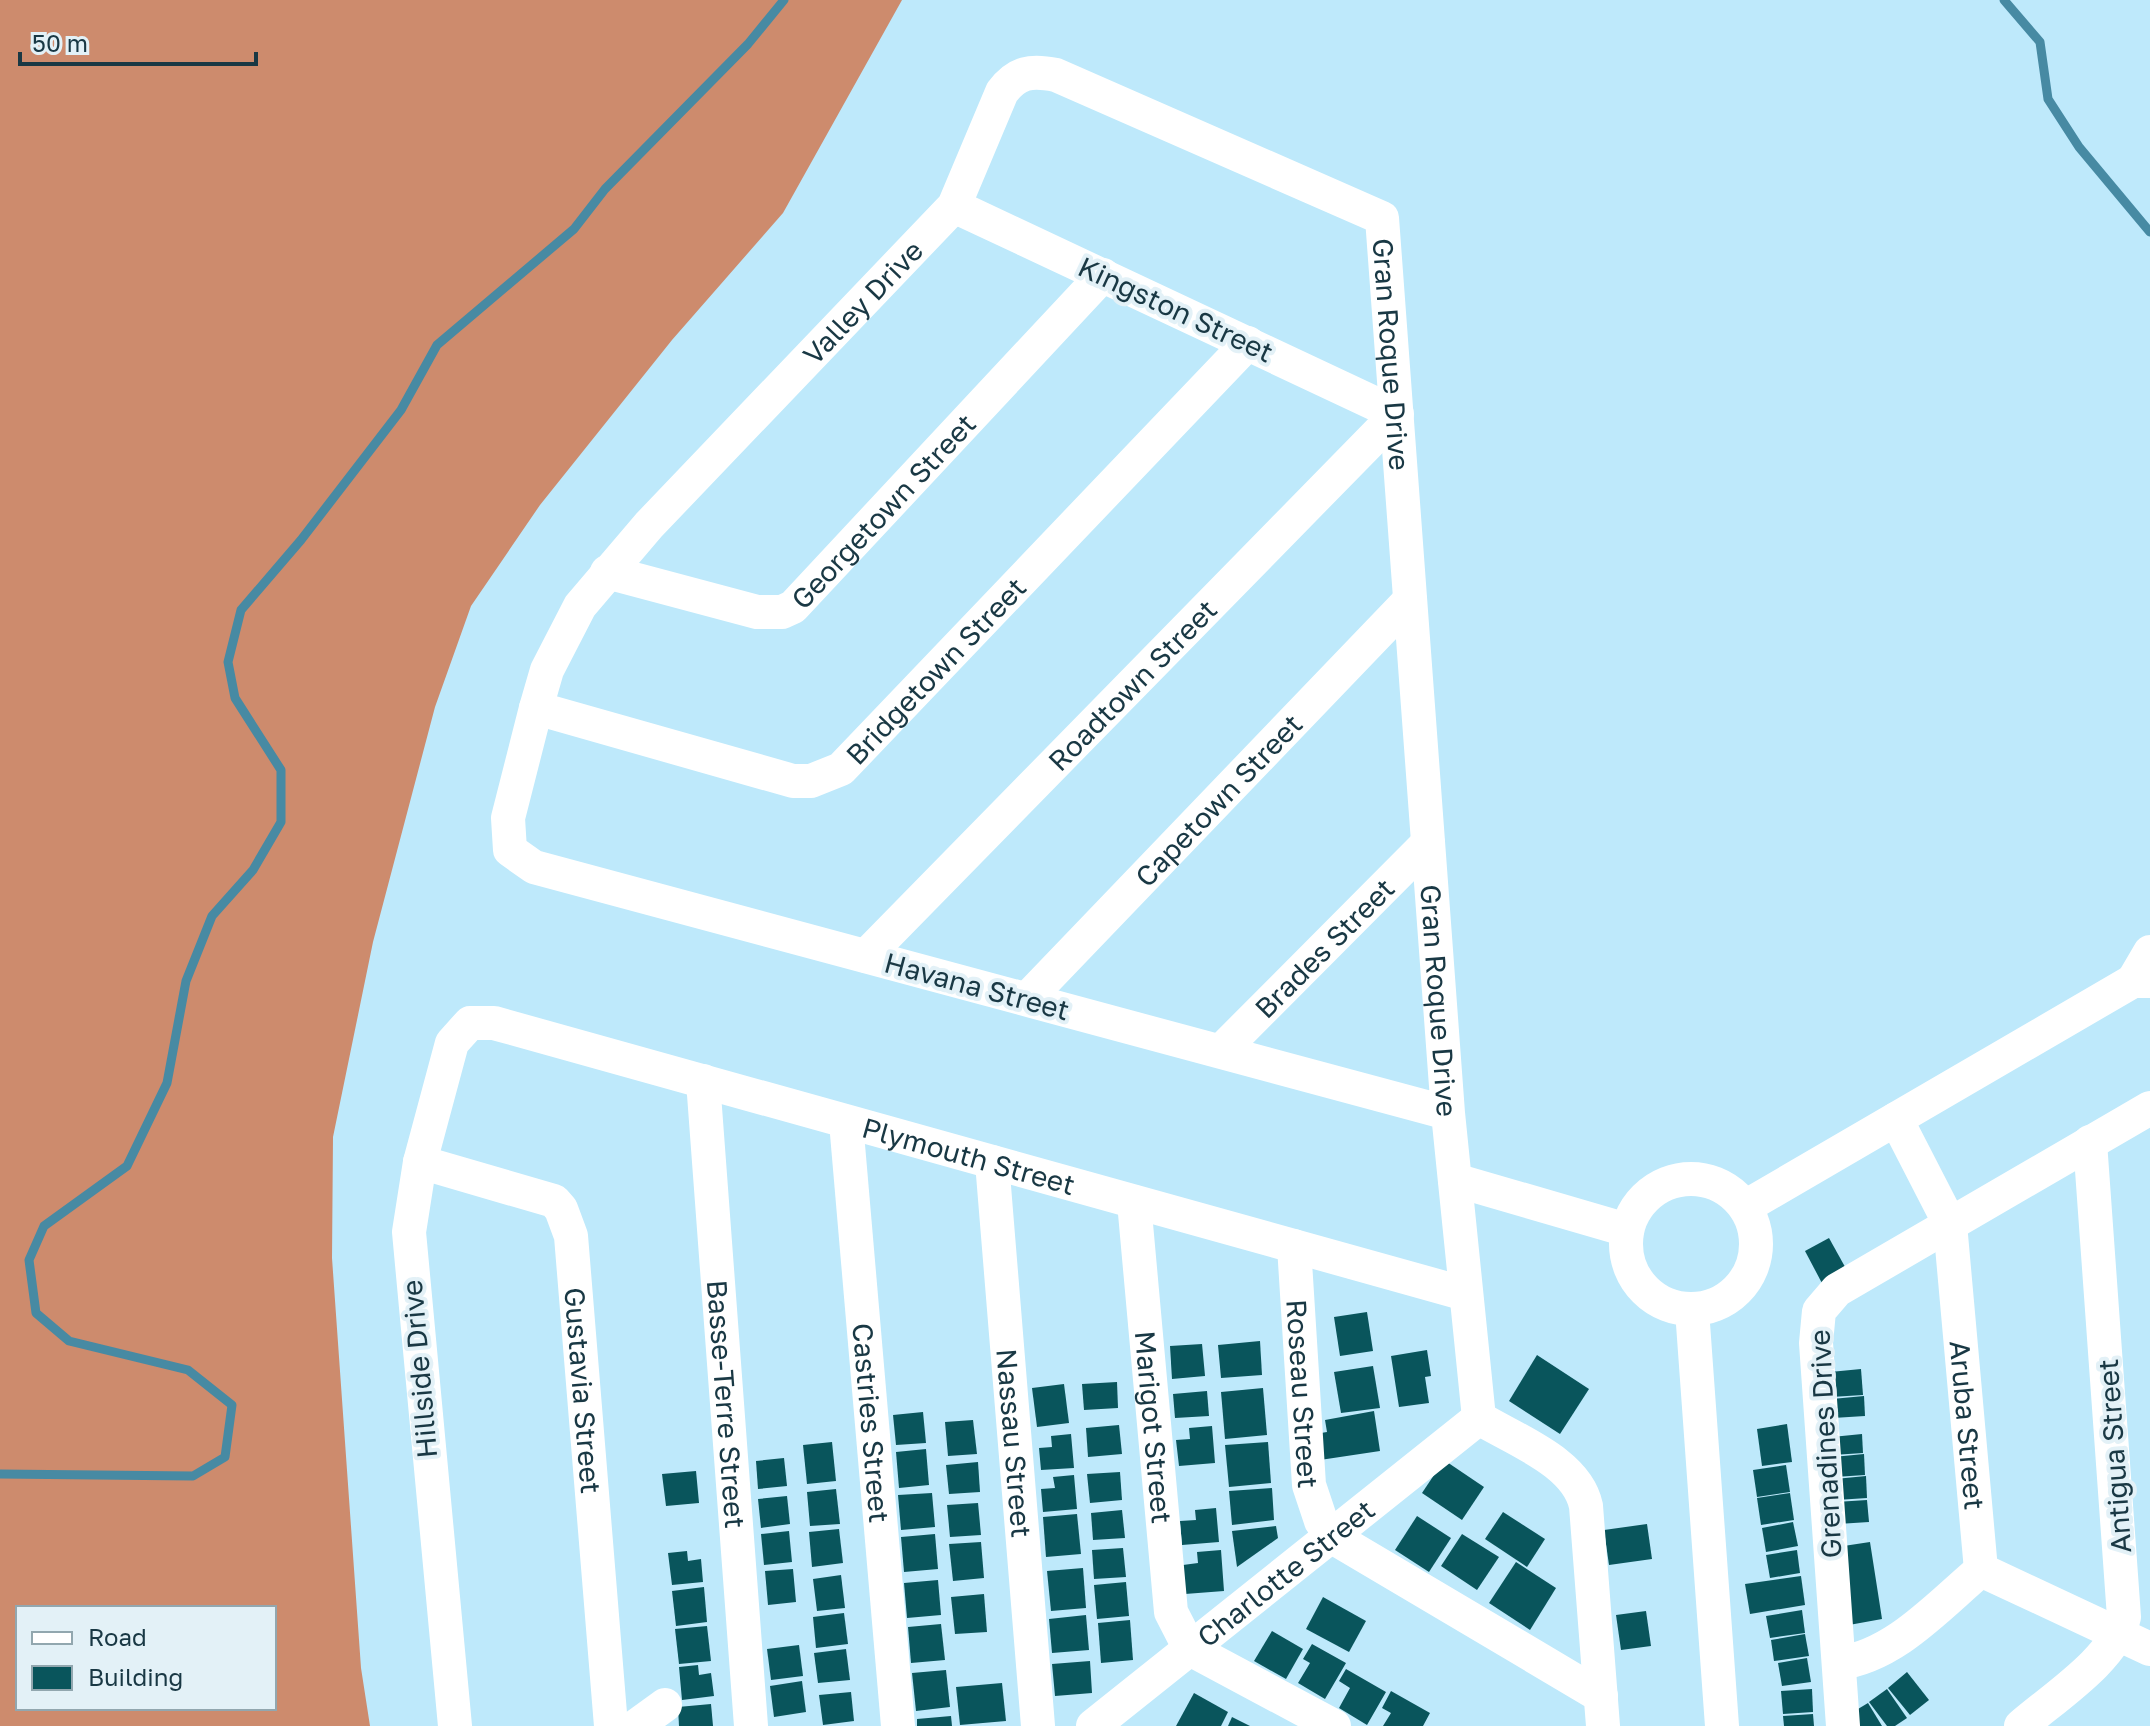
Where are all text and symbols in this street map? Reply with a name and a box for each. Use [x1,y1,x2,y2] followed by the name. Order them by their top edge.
[20,16,256,66] scale bar
[32,28,88,57] text: 50 m
[796,233,929,371] street label: Valley Drive
[1367,237,1417,472] street label: Gran Roque Drive
[1073,249,1279,369] street label: Kingston Street
[784,406,982,615] street label: Georgetown Street
[839,570,1032,770] street label: Bridgetown Street
[1041,592,1223,777] street label: Roadtown Street
[1128,707,1308,893] street label: Capetown Street
[1248,871,1400,1024] street label: Brades Street
[1415,883,1465,1118] street label: Gran Roque Drive
[881,945,1073,1027] street label: Havana Street
[859,1110,1079,1201] street label: Plymouth Street
[395,1278,443,1460] street label: Hillside Drive
[701,1279,753,1530] street label: Basse-Terre Street
[559,1286,608,1495] street label: Gustavia Street
[1281,1298,1326,1489] street label: Roseau Street
[847,1322,897,1524] street label: Castries Street
[1129,1329,1179,1525] street label: Marigot Street
[1803,1329,1847,1559] street label: Grenadines Drive
[1944,1339,1992,1511] street label: Aruba Street
[991,1347,1039,1539] street label: Nassau Street
[2091,1358,2137,1554] street label: Antigua Street
[1190,1492,1380,1653] street label: Charlotte Street
[16,1606,276,1710] legend
[88,1622,147,1651] text: Road
[88,1662,183,1691] text: Building

